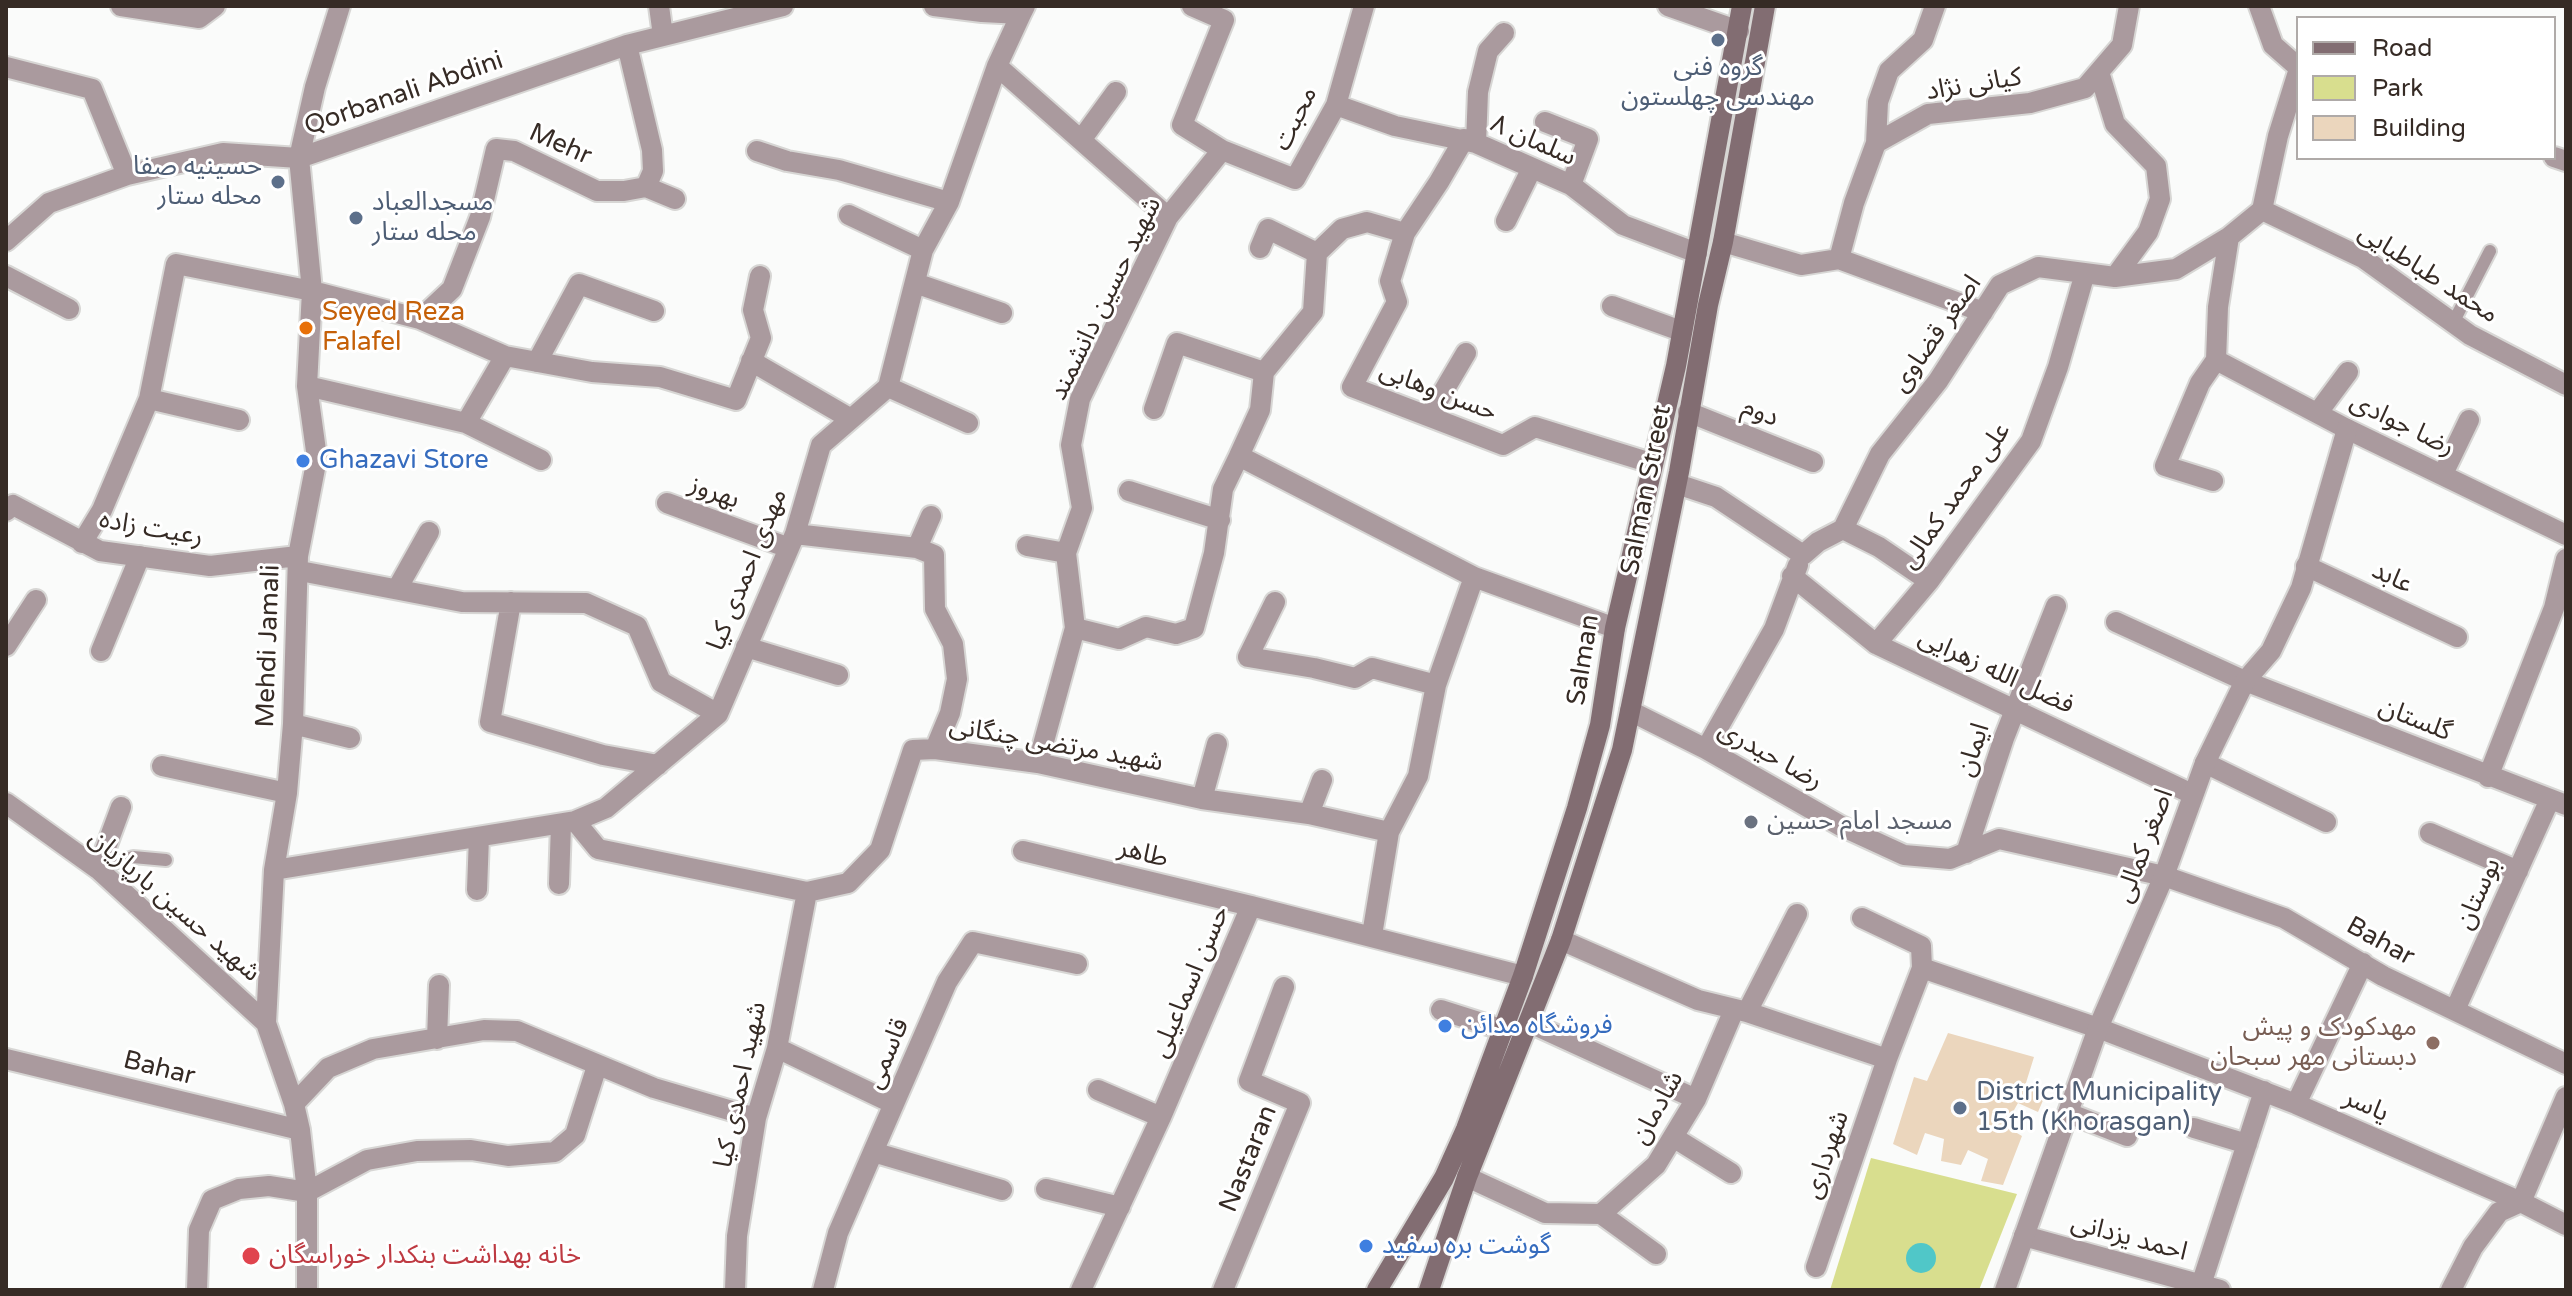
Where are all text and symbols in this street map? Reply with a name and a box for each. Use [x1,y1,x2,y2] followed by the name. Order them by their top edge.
[2296,16,2556,160] legend
[1709,31,1727,49] marker: گروه فنی مهندسی چهلستون
[2372,34,2432,63] text: Road
[300,45,508,143] street label: Qorbanali Abdini
[1621,52,1815,114] place label: گروه فنی مهندسی چهلستون
[1924,62,2024,108] street label: کیانی نژاد
[2372,74,2423,103] text: Park
[1267,82,1325,156] street label: محبت
[1485,108,1581,174] street label: سلمان ۸
[2372,114,2466,143] text: Building
[524,117,596,173] street label: Mehr
[133,151,262,212] place label: حسینیه صفا محله ستار
[269,173,287,191] marker: حسینیه صفا محله ستار
[372,187,494,248] place label: مسجدالعباد محله ستار
[1043,192,1169,406] street label: شهید حسین دانشمند
[347,209,365,227] marker: مسجدالعباد محله ستار
[2352,217,2504,331] street label: محمد طباطبایی
[1885,270,1989,398] street label: اصغر قضاوی
[322,297,465,358] place label: Seyed Reza Falafel
[297,319,315,337] marker: Seyed Reza Falafel
[1375,355,1501,429] street label: حسن وهابی
[2345,386,2459,464] street label: رضا جوادی
[1737,392,1783,434] street label: دوم
[1615,402,1679,578] street label: Salman Street
[1894,417,2018,575] street label: علی محمد کمالی
[319,445,489,477] place label: Ghazavi Store
[294,452,312,470] marker: Ghazavi Store
[684,470,744,516] street label: بهروز
[701,484,795,656] street label: مهدی احمدی کیا
[97,505,205,553] street label: رعیت زاده
[2367,555,2417,601] street label: عابد
[251,564,287,728] street label: Mehdi Jamali
[1561,612,1607,708] street label: Salman
[1913,622,2079,722] street label: فضل الله زهرایی
[2374,691,2456,749] street label: گلستان
[947,711,1165,779] street label: شهید مرتضی چنگانی
[1712,715,1828,797] street label: رضا حیدری
[1951,719,1997,781] street label: ایمان
[2109,785,2181,907] street label: اصغر کمالی
[1767,806,1953,838] place label: مسجد امام حسین
[1742,813,1760,831] marker: مسجد امام حسین
[82,823,266,989] street label: شهید حسین بارپازیان
[1115,833,1171,875] street label: طاهر
[2450,854,2508,934] street label: بوستان
[1145,901,1237,1063] street label: حسن اسماعیلی
[2340,911,2420,973] street label: Bahar
[708,999,774,1171] street label: شهید احمدی کیا
[1461,1010,1613,1042] place label: فروشگاه مدائن
[2210,1012,2417,1074] place label: مهدکودک و پیش دبستانی مهر سبحان
[859,1014,917,1094] street label: قاسمی
[1436,1017,1454,1035] marker: فروشگاه مدائن
[2424,1034,2442,1052] marker: مهدکودک و پیش دبستانی مهر سبحان
[120,1045,198,1093] street label: Bahar
[1625,1066,1691,1150] street label: شادمان
[1976,1077,2222,1138] place label: District Municipality 15th (Khorasgan)
[2339,1082,2393,1130] street label: یاسر
[1951,1099,1969,1117] marker: District Municipality 15th (Khorasgan)
[1213,1101,1285,1217] street label: Nastaran
[1797,1107,1857,1203] street label: شهرداری
[2067,1208,2191,1268] street label: احمد یزدانی
[1382,1230,1551,1262] place label: گوشت بره سفید
[1357,1237,1375,1255] marker: گوشت بره سفید
[269,1240,581,1272] place label: خانه بهداشت بنکدار خوراسگان
[240,1245,262,1267] marker: خانه بهداشت بنکدار خوراسگان

